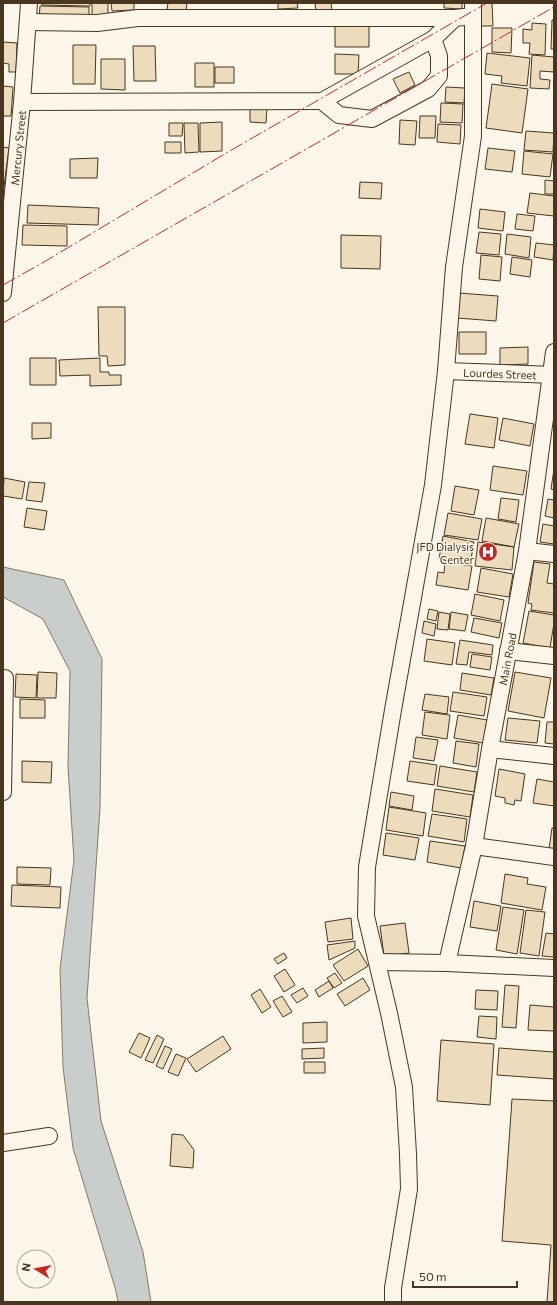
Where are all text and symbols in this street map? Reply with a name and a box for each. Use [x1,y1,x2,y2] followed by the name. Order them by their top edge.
[7,109,28,186] street label: Mercury Street
[463,365,538,381] street label: Lourdes Street
[416,540,475,566] place label: JFD Dialysis Center
[477,541,499,563] hospital icon: JFD Dialysis Center
[496,632,518,686] street label: Main Road
[16,1249,56,1289] north arrow
[19,1262,33,1272] text: N
[413,1263,517,1289] scale bar
[419,1269,447,1283] text: 50 m

